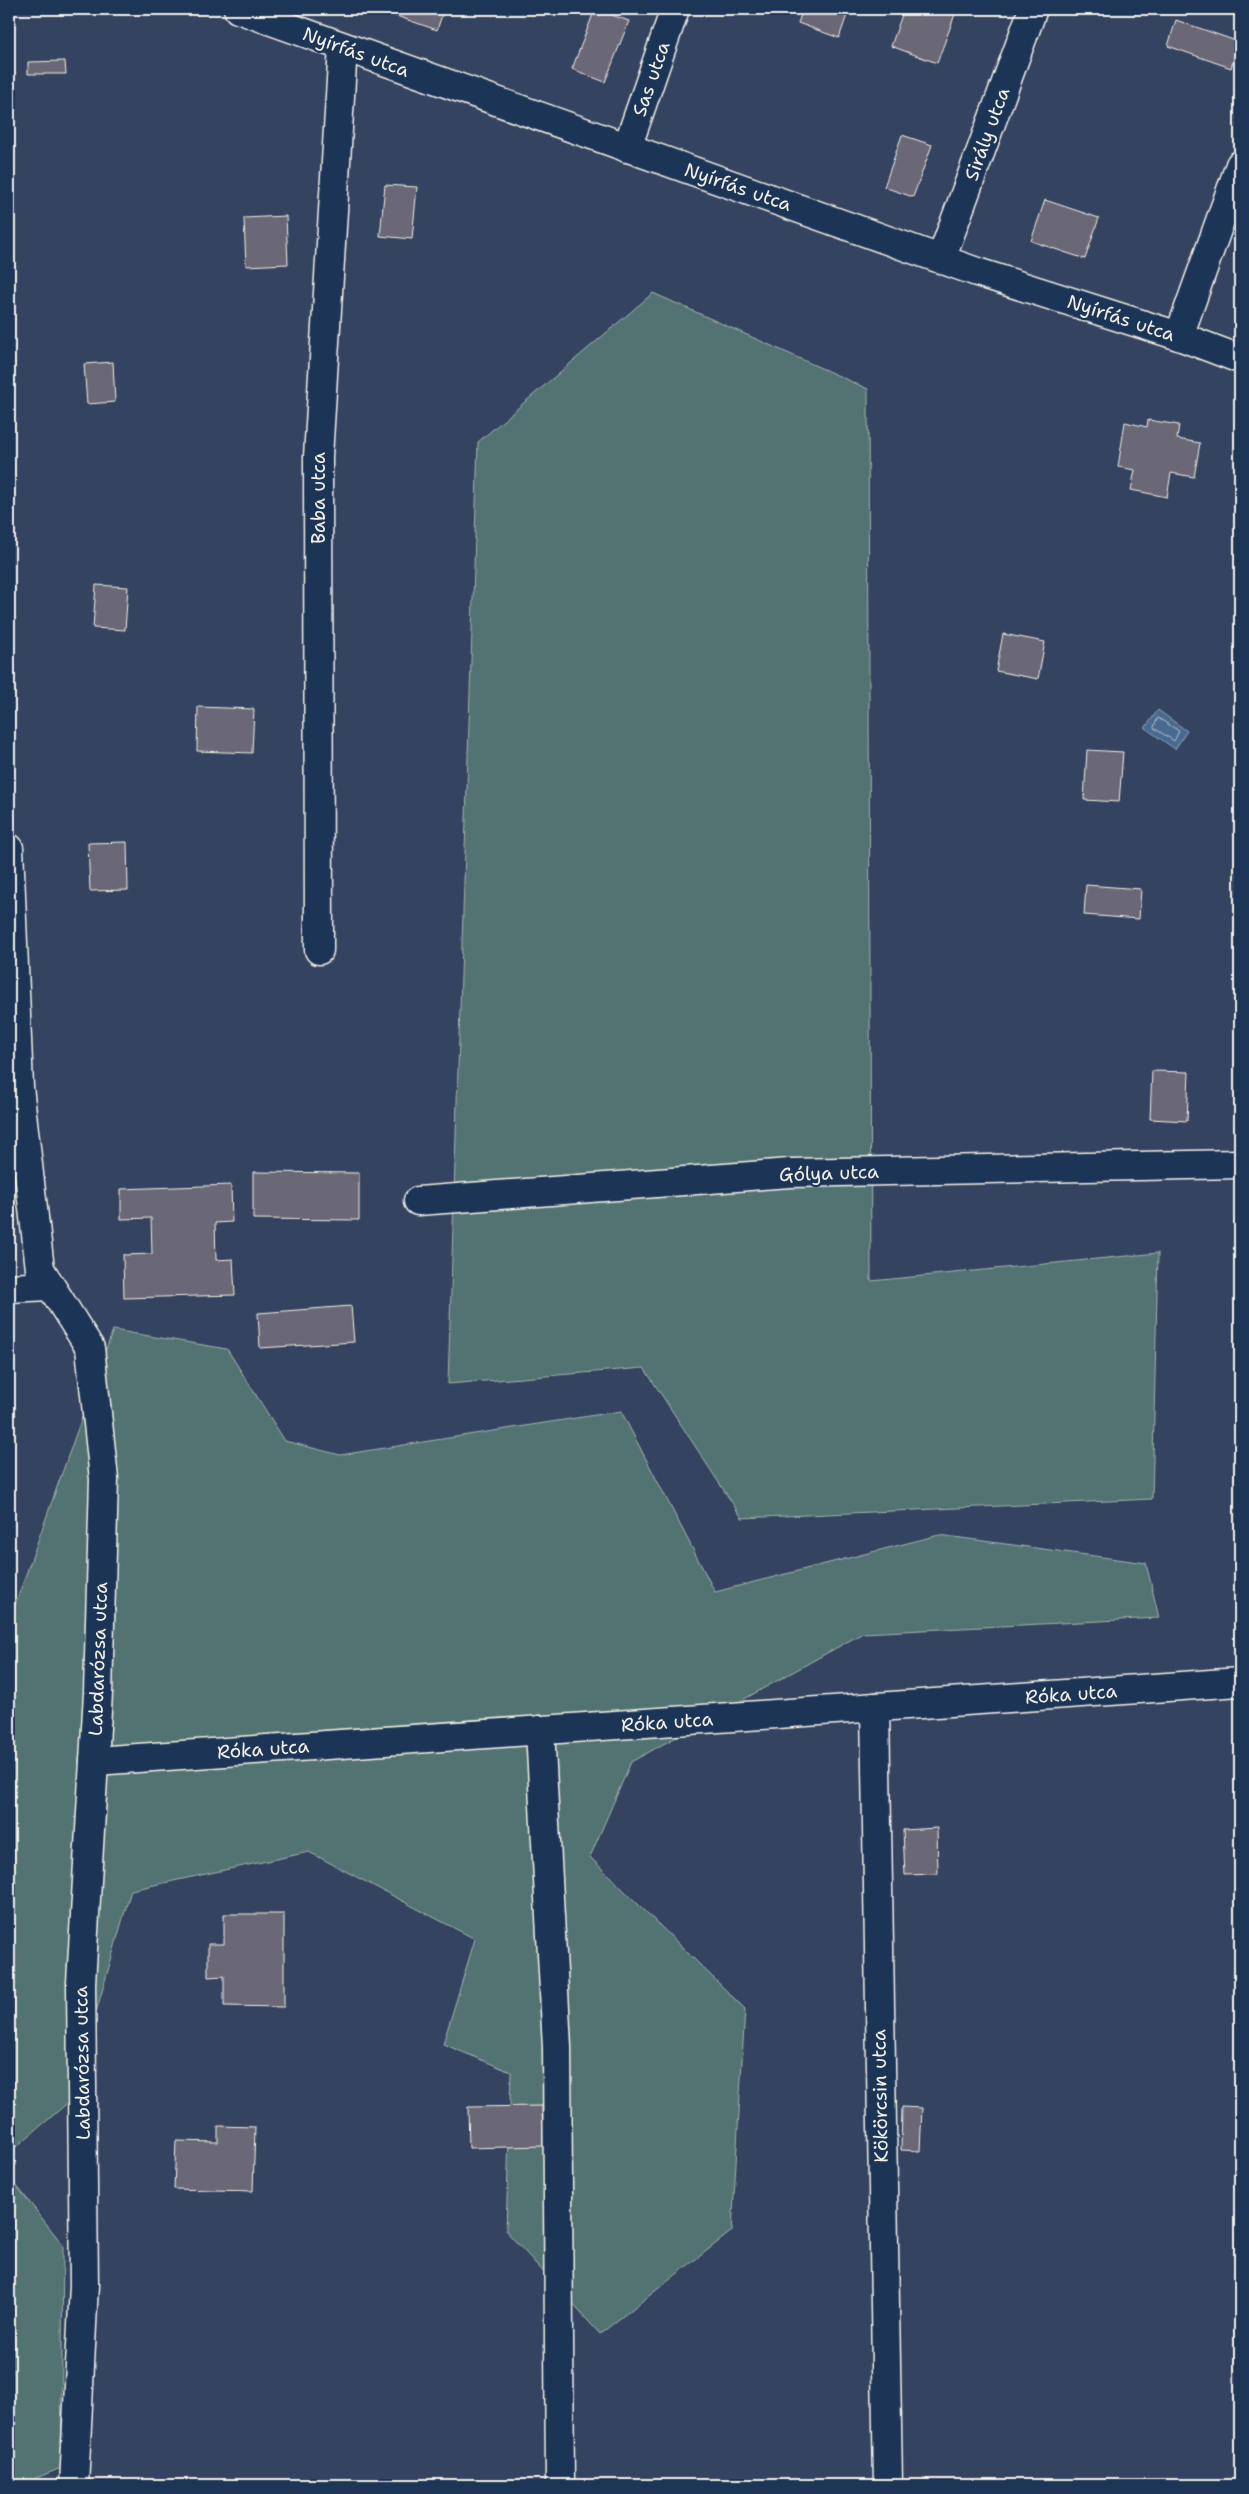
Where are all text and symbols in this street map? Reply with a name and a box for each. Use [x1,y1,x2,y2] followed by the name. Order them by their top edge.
[299,21,413,83] street label: Nyírfás utca
[627,38,676,120] street label: Sas utca
[959,84,1015,184] street label: Sirály utca
[681,157,795,217] street label: Nyírfás utca
[1064,289,1178,347] street label: Nyírfás utca
[306,452,331,544] street label: Baba utca
[779,1159,880,1187] street label: Gólya utca
[83,1581,113,1736] street label: Labdarózsa utca
[1024,1678,1118,1710] street label: Róka utca
[620,1706,714,1738] street label: Róka utca
[216,1733,310,1765] street label: Róka utca
[68,1986,96,2140] street label: Labdarózsa utca
[866,2029,894,2163] street label: Kökörcsin utca

